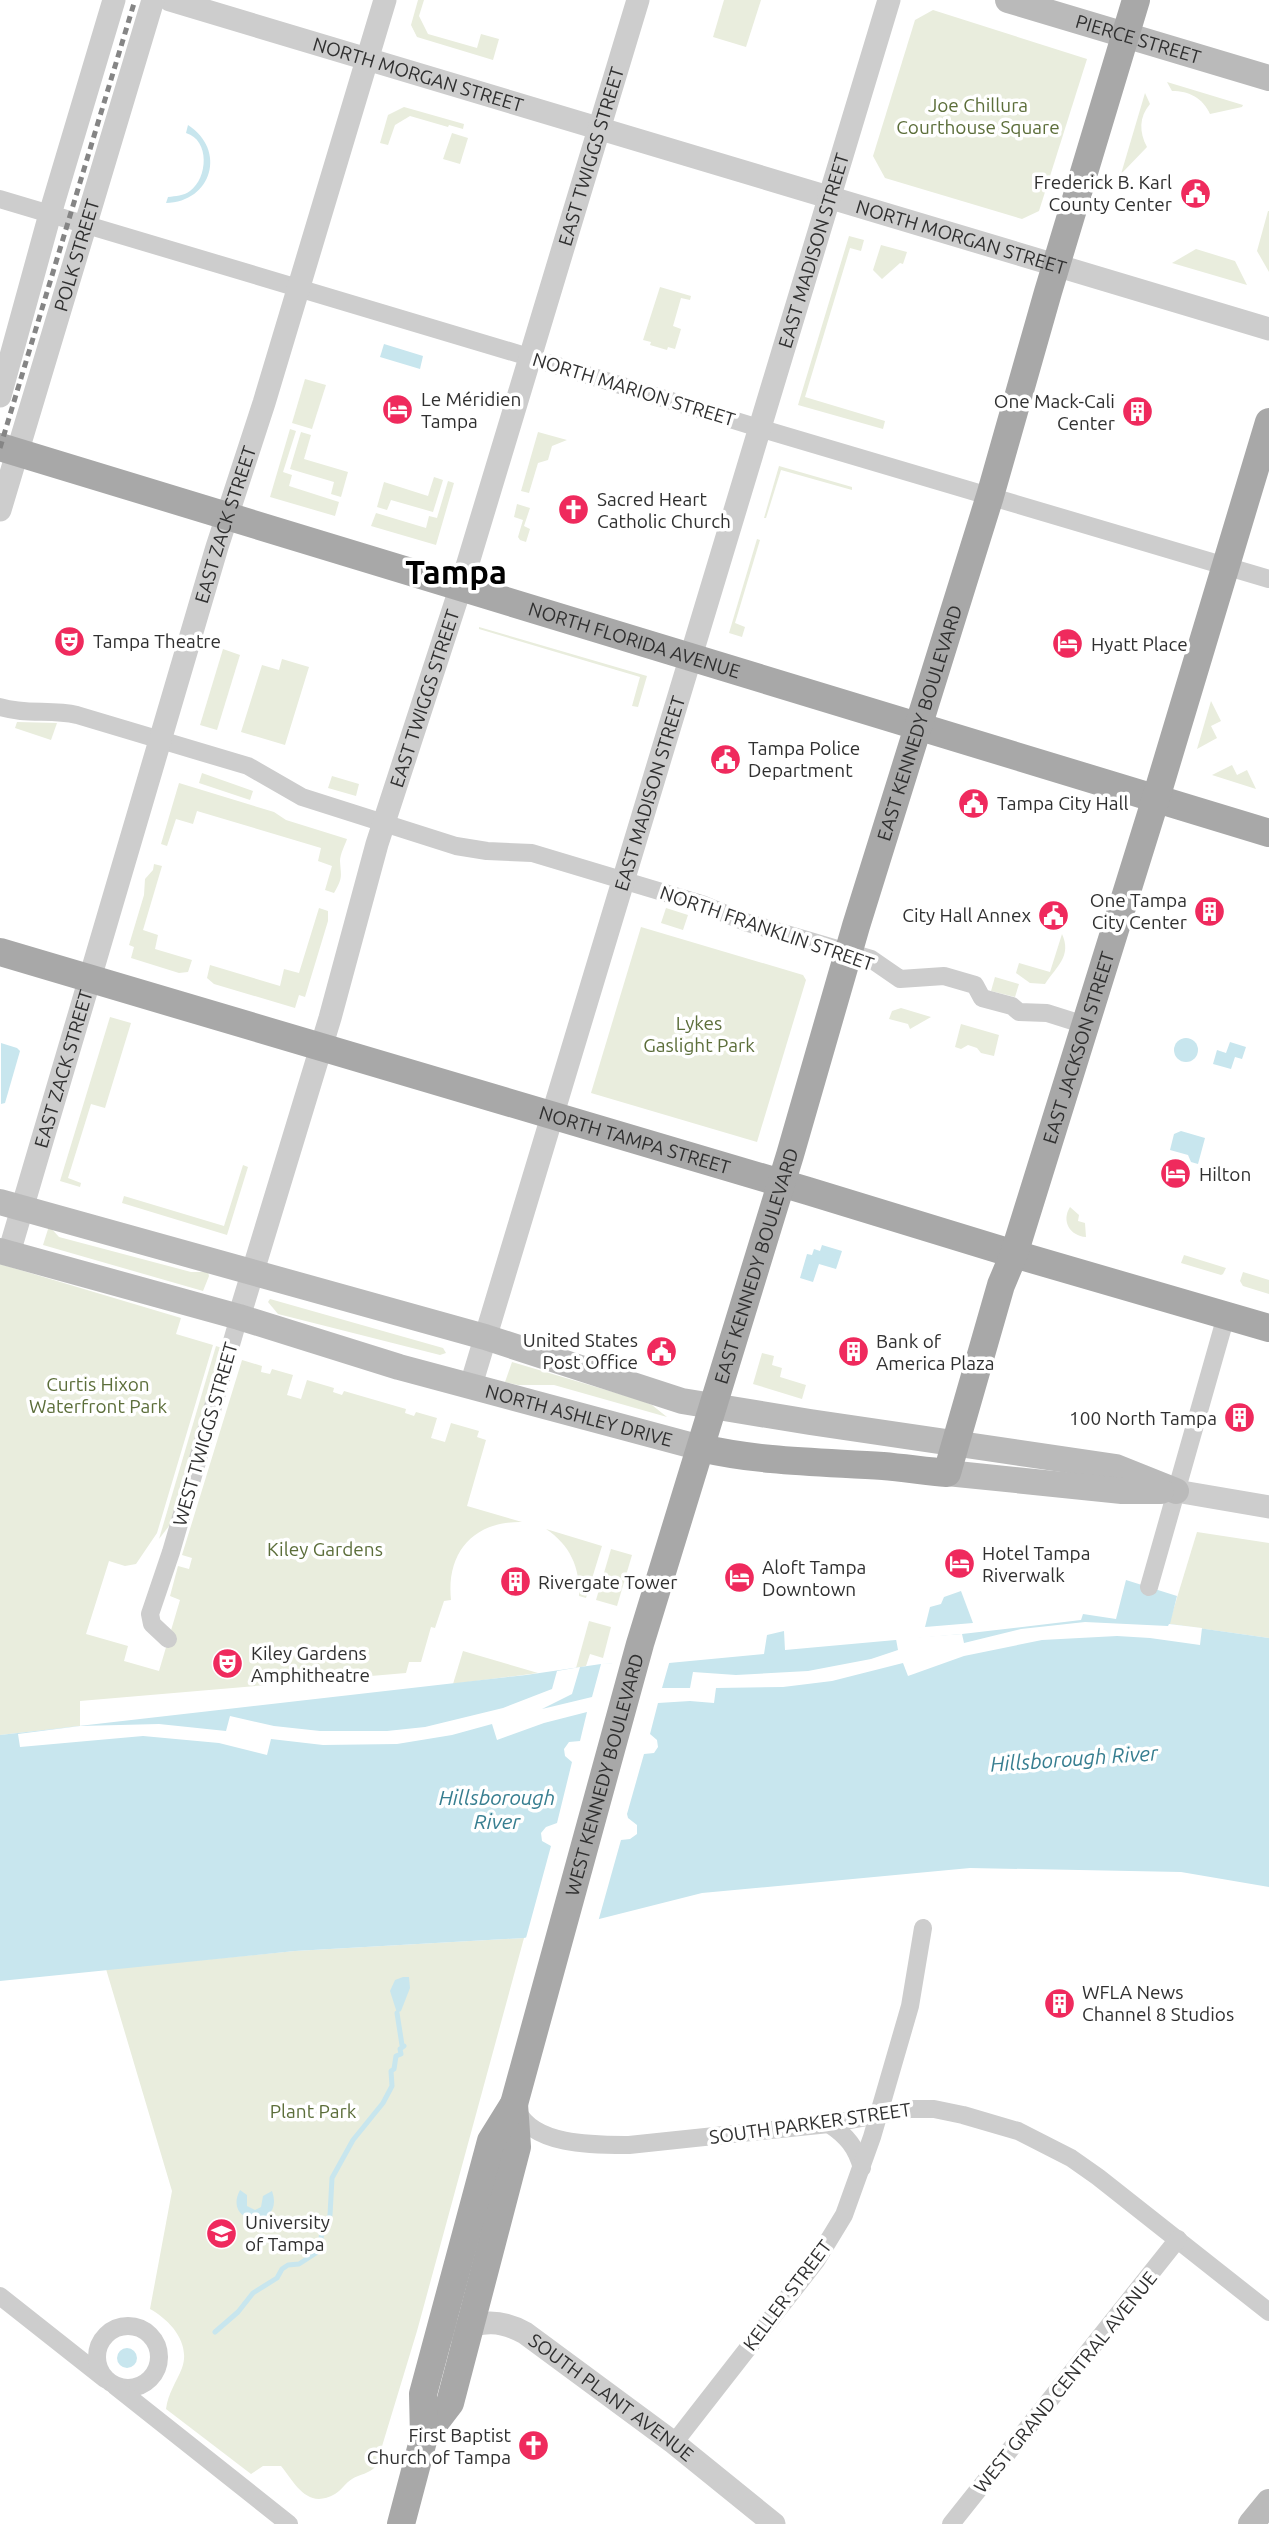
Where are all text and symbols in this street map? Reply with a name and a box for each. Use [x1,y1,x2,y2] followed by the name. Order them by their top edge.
[1073,10,1204,68] street label: PIERCE STREET
[310,32,526,116] street label: NORTH MORGAN STREET
[553,64,628,248] street label: EAST TWIGGS STREET
[896,94,1060,138] park label: Joe Chillura Courthouse Square
[774,150,853,351] street label: EAST MADISON STREET
[1034,171,1172,215] place label: Frederick B. Karl County Center
[1178,176,1212,210] public building icon: Frederick B. Karl County Center
[853,195,1070,279] street label: NORTH MORGAN STREET
[49,196,104,314] street label: POLK STREET
[530,348,738,430] street label: NORTH MARION STREET
[421,388,521,432] place label: Le Méridien Tampa
[994,390,1115,434] place label: One Mack-Cali Center
[381,393,415,427] hotel icon: Le Méridien Tampa
[1121,395,1155,429] building icon: One Mack-Cali Center
[190,443,260,606] street label: EAST ZACK STREET
[597,488,731,532] place label: Sacred Heart Catholic Church
[557,493,591,527] church icon: Sacred Heart Catholic Church
[405,553,507,590] district label: Tampa
[526,597,743,683] street label: NORTH FLORIDA AVENUE
[872,602,966,843] street label: EAST KENNEDY BOULEVARD
[385,606,464,790] street label: EAST TWIGGS STREET
[53,624,87,658] theatre icon: Tampa Theatre
[1051,627,1085,661] hotel icon: Hyatt Place
[93,630,221,652] place label: Tampa Theatre
[1091,633,1188,655] place label: Hyatt Place
[610,693,689,894] street label: EAST MADISON STREET
[748,737,860,781] place label: Tampa Police Department
[708,742,742,776] public building icon: Tampa Police Department
[957,786,991,820] public building icon: Tampa City Hall
[997,792,1128,814] place label: Tampa City Hall
[657,881,877,975] street label: NORTH FRANKLIN STREET
[1090,889,1187,933] place label: One Tampa City Center
[1193,894,1227,928] building icon: One Tampa City Center
[1037,898,1071,932] public building icon: City Hall Annex
[902,904,1031,926] place label: City Hall Annex
[1038,948,1119,1146] street label: EAST JACKSON STREET
[30,987,97,1150] street label: EAST ZACK STREET
[643,1012,755,1056] park label: Lykes Gaslight Park
[537,1101,733,1179] street label: NORTH TAMPA STREET
[709,1145,802,1387] street label: EAST KENNEDY BOULEVARD
[1159,1157,1193,1191] hotel icon: Hilton
[1199,1163,1251,1185] place label: Hilton
[523,1329,638,1373] place label: United States Post Office
[876,1330,995,1374] place label: Bank of America Plaza
[644,1334,678,1368] public building icon: United States Post Office
[836,1335,870,1369] building icon: Bank of America Plaza
[168,1339,242,1528] street label: WEST TWIGGS STREET
[29,1373,167,1417] park label: Curtis Hixon Waterfront Park
[483,1380,675,1451] street label: NORTH ASHLEY DRIVE
[1223,1401,1257,1435] building icon: 100 North Tampa
[1069,1407,1217,1429] place label: 100 North Tampa
[267,1538,383,1560] park label: Kiley Gardens
[982,1542,1090,1586] place label: Hotel Tampa Riverwalk
[942,1547,976,1581] hotel icon: Hotel Tampa Riverwalk
[762,1556,866,1600] place label: Aloft Tampa Downtown
[722,1561,756,1595] hotel icon: Aloft Tampa Downtown
[498,1565,532,1599] building icon: Rivergate Tower
[538,1571,677,1593] place label: Rivergate Tower
[251,1642,370,1686] place label: Kiley Gardens Amphitheatre
[211,1647,245,1681] theatre icon: Kiley Gardens Amphitheatre
[561,1651,648,1898] street label: WEST KENNEDY BOULEVARD
[989,1740,1160,1776] water label: Hillsborough River
[439,1785,555,1833] water label: Hillsborough River
[1082,1981,1234,2025] place label: WFLA News Channel 8 Studios
[1042,1986,1076,2020] building icon: WFLA News Channel 8 Studios
[708,2098,913,2148] street label: SOUTH PARKER STREET
[270,2100,357,2122] park label: Plant Park
[245,2211,330,2255] place label: University of Tampa
[205,2216,239,2250] school or university icon: University of Tampa
[738,2235,836,2355] street label: KELLER STREET
[969,2267,1161,2497] street label: WEST GRAND CENTRAL AVENUE
[525,2329,698,2465] street label: SOUTH PLANT AVENUE
[367,2424,512,2468] place label: First Baptist Church of Tampa
[517,2429,551,2463] church icon: First Baptist Church of Tampa

